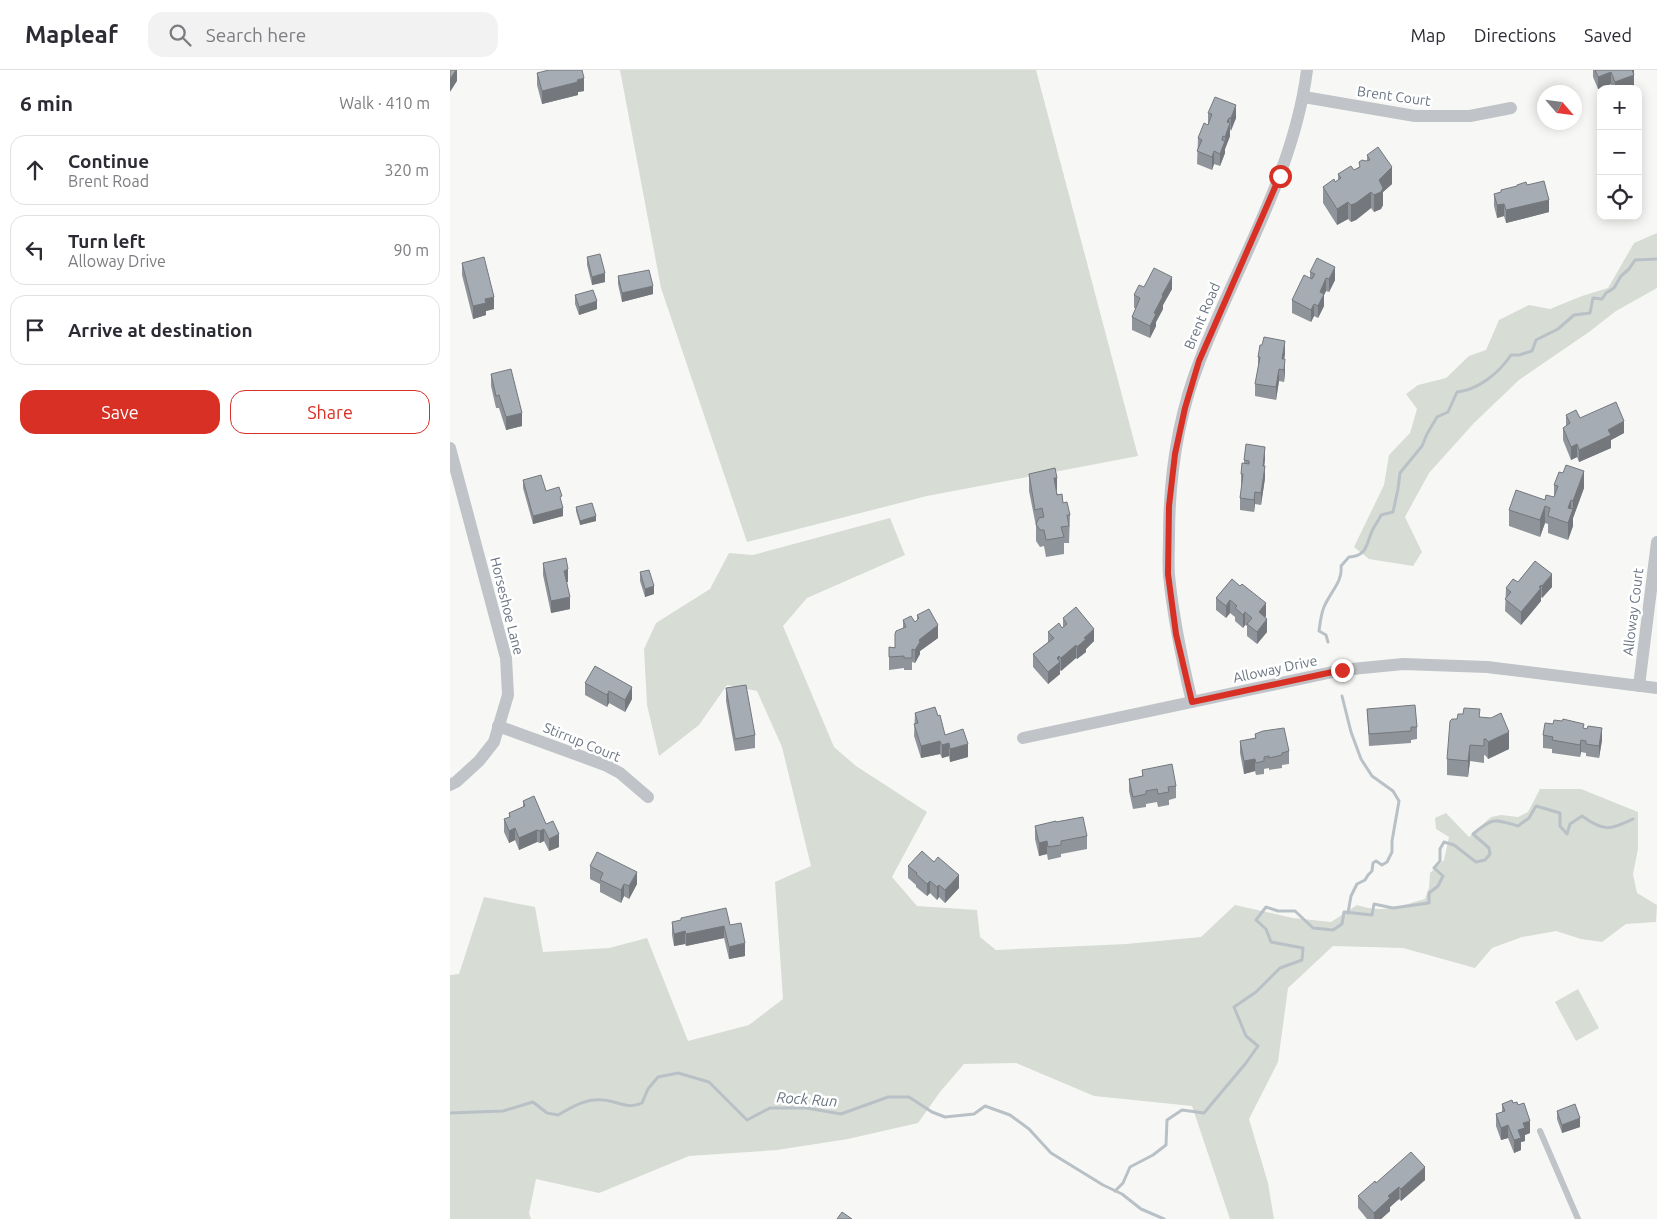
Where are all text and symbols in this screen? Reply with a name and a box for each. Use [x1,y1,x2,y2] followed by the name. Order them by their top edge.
[148,12,498,57] search box
[25,21,118,48] text: Mapleaf
[166,21,194,49] icon: search
[206,24,306,46] text: Search here
[1410,25,1446,45] text: Map
[1474,25,1556,45] text: Directions
[1584,25,1632,45] text: Saved
[1356,83,1432,109] street label: Brent Court
[1537,85,1582,130] north arrow
[1597,85,1642,220] map controls
[1597,85,1642,130] button: +
[20,91,73,115] text: 6 min
[339,94,430,112] text: Walk · 410 m
[1597,130,1642,175] button: −
[68,150,149,172] text: Continue
[21,156,49,184] icon: ahead
[384,161,429,179] text: 320 m
[1269,165,1292,188] route start
[68,172,149,190] text: Brent Road
[1597,175,1642,220] button: locate
[68,230,146,252] text: Turn left
[21,236,49,264] icon: left
[393,241,429,259] text: 90 m
[68,252,166,270] text: Alloway Drive
[1181,280,1223,352] street label: Brent Road
[21,316,49,344] icon: arrive
[68,319,253,341] text: Arrive at destination
[20,390,220,434] button: Save
[230,390,430,434] button: Share
[487,555,527,657] street label: Horseshoe Lane
[1620,567,1646,657] street label: Alloway Court
[1231,652,1319,686] street label: Alloway Drive
[1331,659,1354,682] route end
[541,719,623,765] street label: Stirrup Court
[776,1088,838,1110] water label: Rock Run

